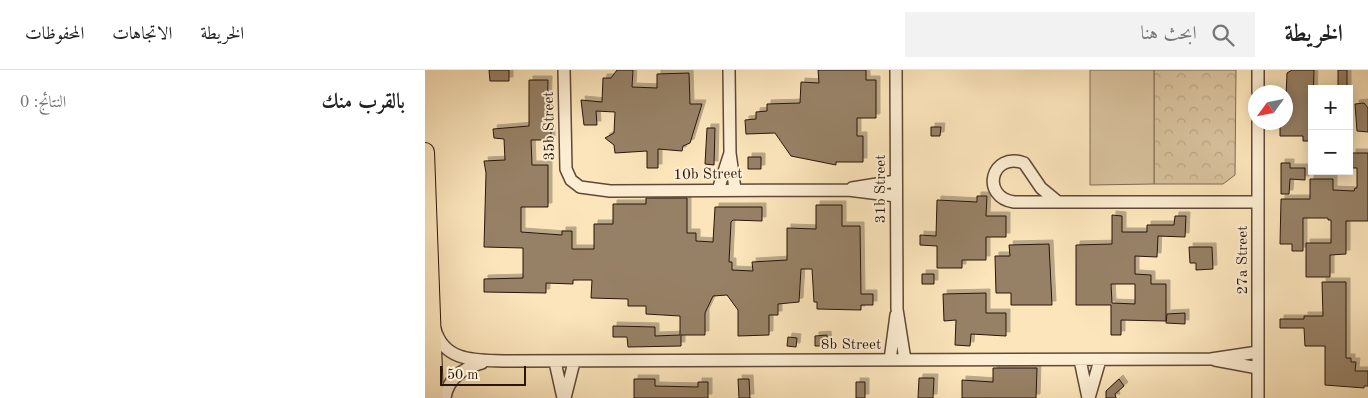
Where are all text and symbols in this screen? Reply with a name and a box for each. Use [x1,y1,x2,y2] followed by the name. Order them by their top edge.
[905,12,1255,57] search box
[1209,21,1237,49] icon: search
[1285,23,1343,47] text: الخريطة
[25,25,84,43] text: المحفوظات
[112,25,172,43] text: الاتجاهات
[200,25,244,43] text: الخريطة
[1141,25,1197,44] text: ابحث هنا
[1248,85,1293,130] north arrow
[1308,85,1353,175] map controls
[1308,85,1353,130] button: +
[542,91,558,161] street label: 35b Street
[322,92,405,113] text: بالقرب منك
[20,95,66,111] text: النتائج: 0
[1308,130,1353,175] button: −
[874,154,889,224] street label: 31b Street
[673,167,743,183] street label: 10b Street
[1236,226,1251,294] street label: 27a Street
[821,338,881,353] street label: 8b Street
[440,363,526,386] scale bar
[447,368,478,382] text: 50 m

